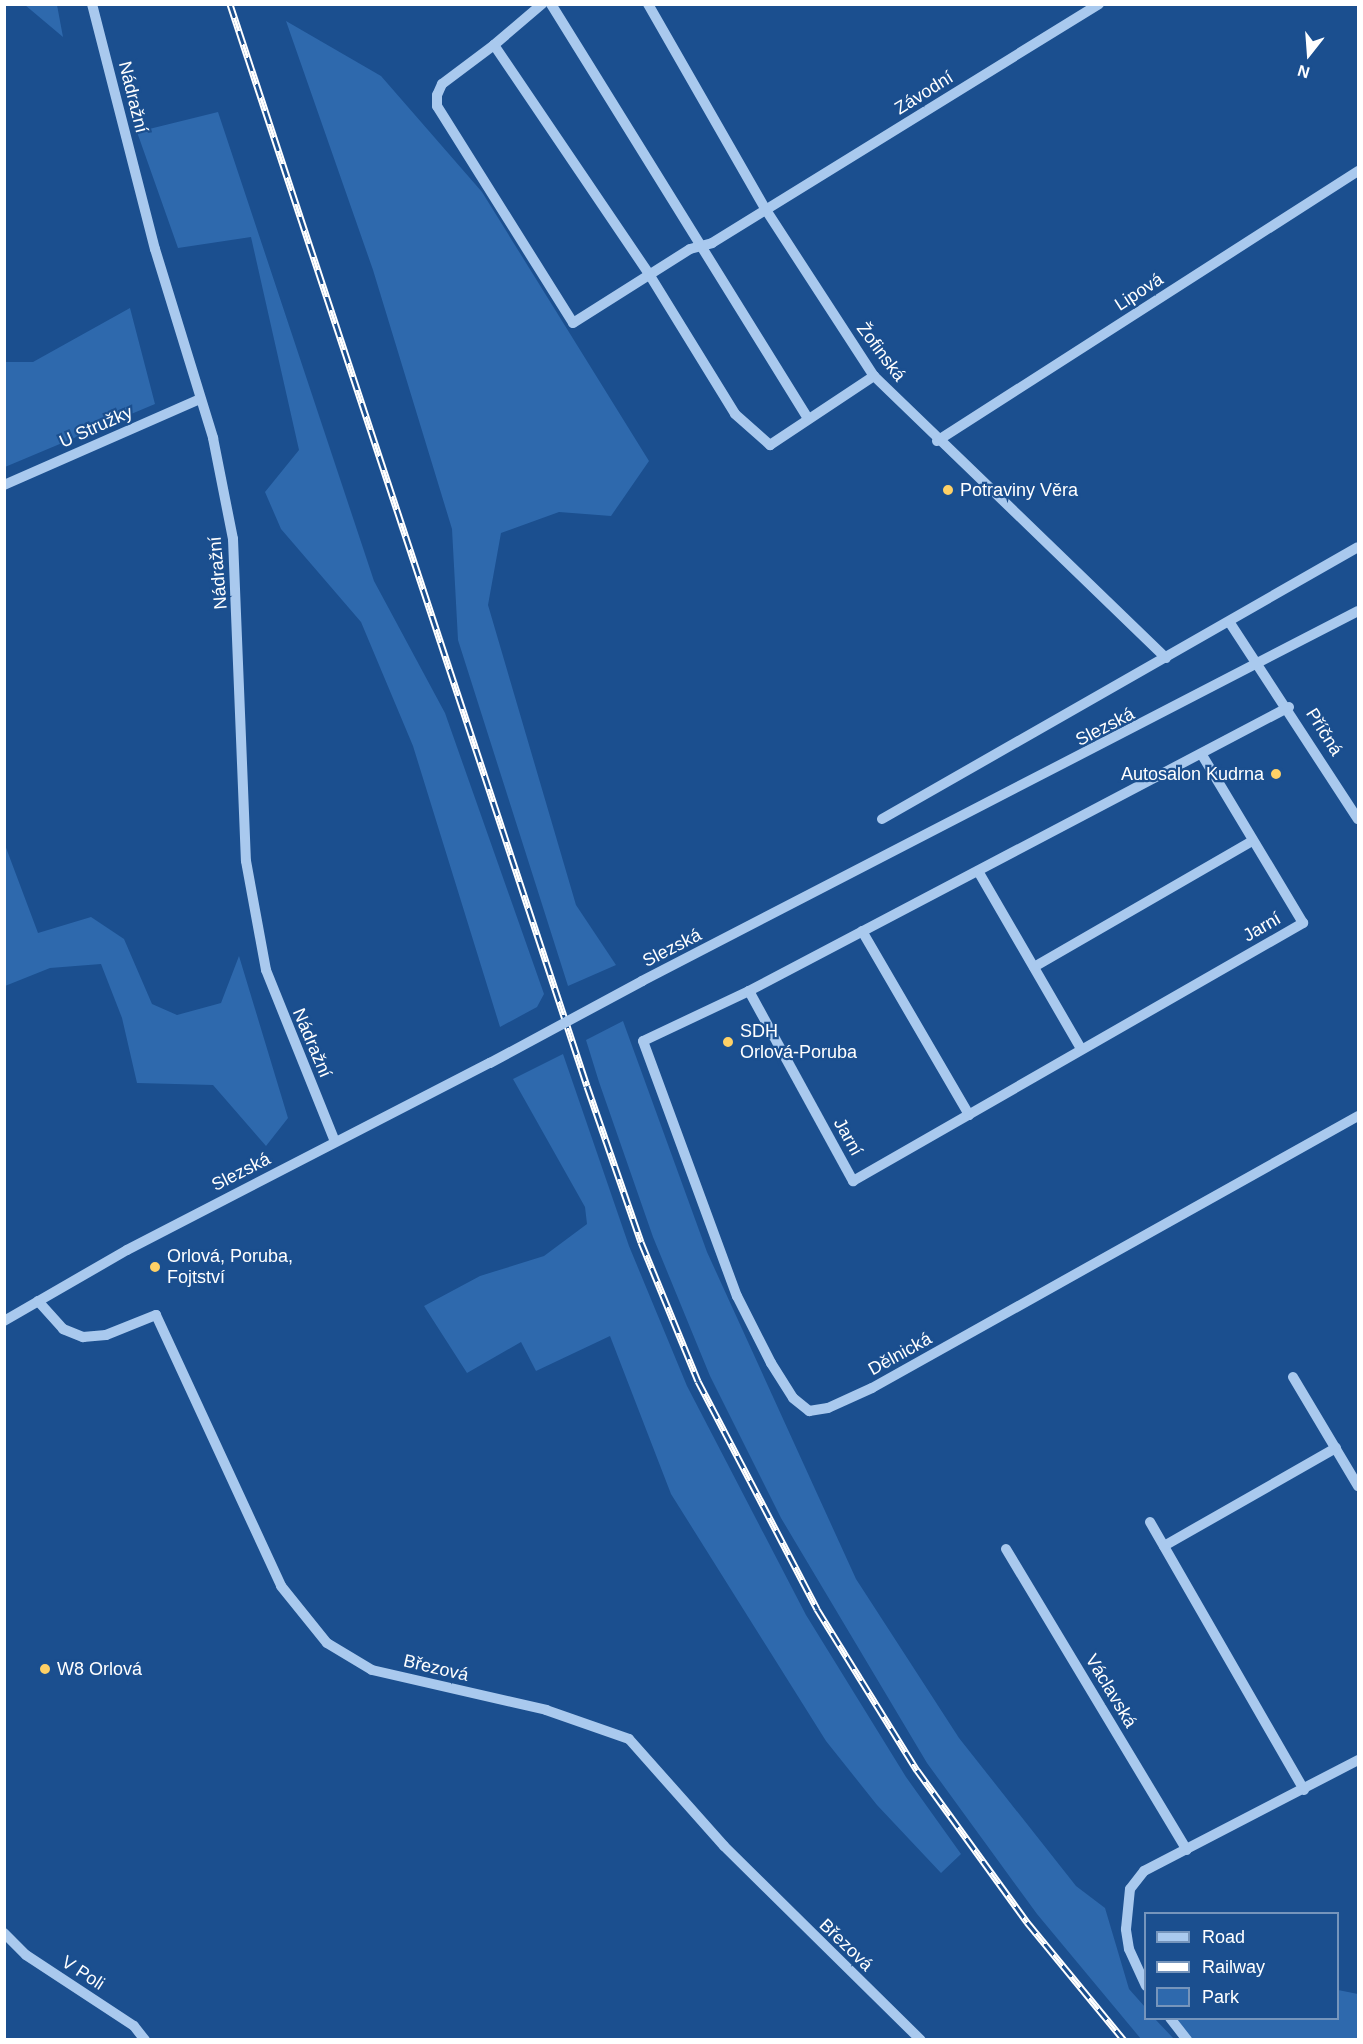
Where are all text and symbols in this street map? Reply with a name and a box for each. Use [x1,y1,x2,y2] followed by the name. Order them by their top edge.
[1279,24,1339,84] north arrow
[114,59,152,135] street label: Nádražní
[1296,62,1312,82] text: N
[891,67,957,119] street label: Závodní
[1111,268,1167,316] street label: Lipová
[852,318,910,386] street label: Žofinská
[56,401,136,453] street label: U Stružky
[960,479,1078,501] place label: Potraviny Věra
[941,483,955,497] marker: Potraviny Věra
[204,536,232,610] street label: Nádražní
[1072,703,1138,751] street label: Slezská
[1301,704,1347,760] street label: Příčná
[1121,763,1264,785] place label: Autosalon Kudrna
[1269,767,1283,781] marker: Autosalon Kudrna
[1239,908,1285,946] street label: Jarní
[639,924,705,972] street label: Slezská
[288,1005,336,1081] street label: Nádražní
[740,1021,857,1064] place label: SDH Orlová-Poruba
[721,1035,735,1049] marker: SDH Orlová-Poruba
[829,1114,867,1160] street label: Jarní
[208,1148,274,1196] street label: Slezská
[167,1246,293,1288] place label: Orlová, Poruba, Fojtství
[148,1260,162,1274] marker: Orlová, Poruba, Fojtství
[865,1328,935,1380] street label: Dělnická
[401,1650,471,1686] street label: Březová
[1081,1650,1141,1732] street label: Václavská
[57,1658,142,1680] place label: W8 Orlová
[38,1662,52,1676] marker: W8 Orlová
[1144,1912,1339,2020] legend
[815,1914,877,1976] street label: Březová
[1202,1927,1245,1947] text: Road
[57,1951,109,1995] street label: V Poli
[1202,1957,1265,1977] text: Railway
[1202,1987,1239,2007] text: Park

